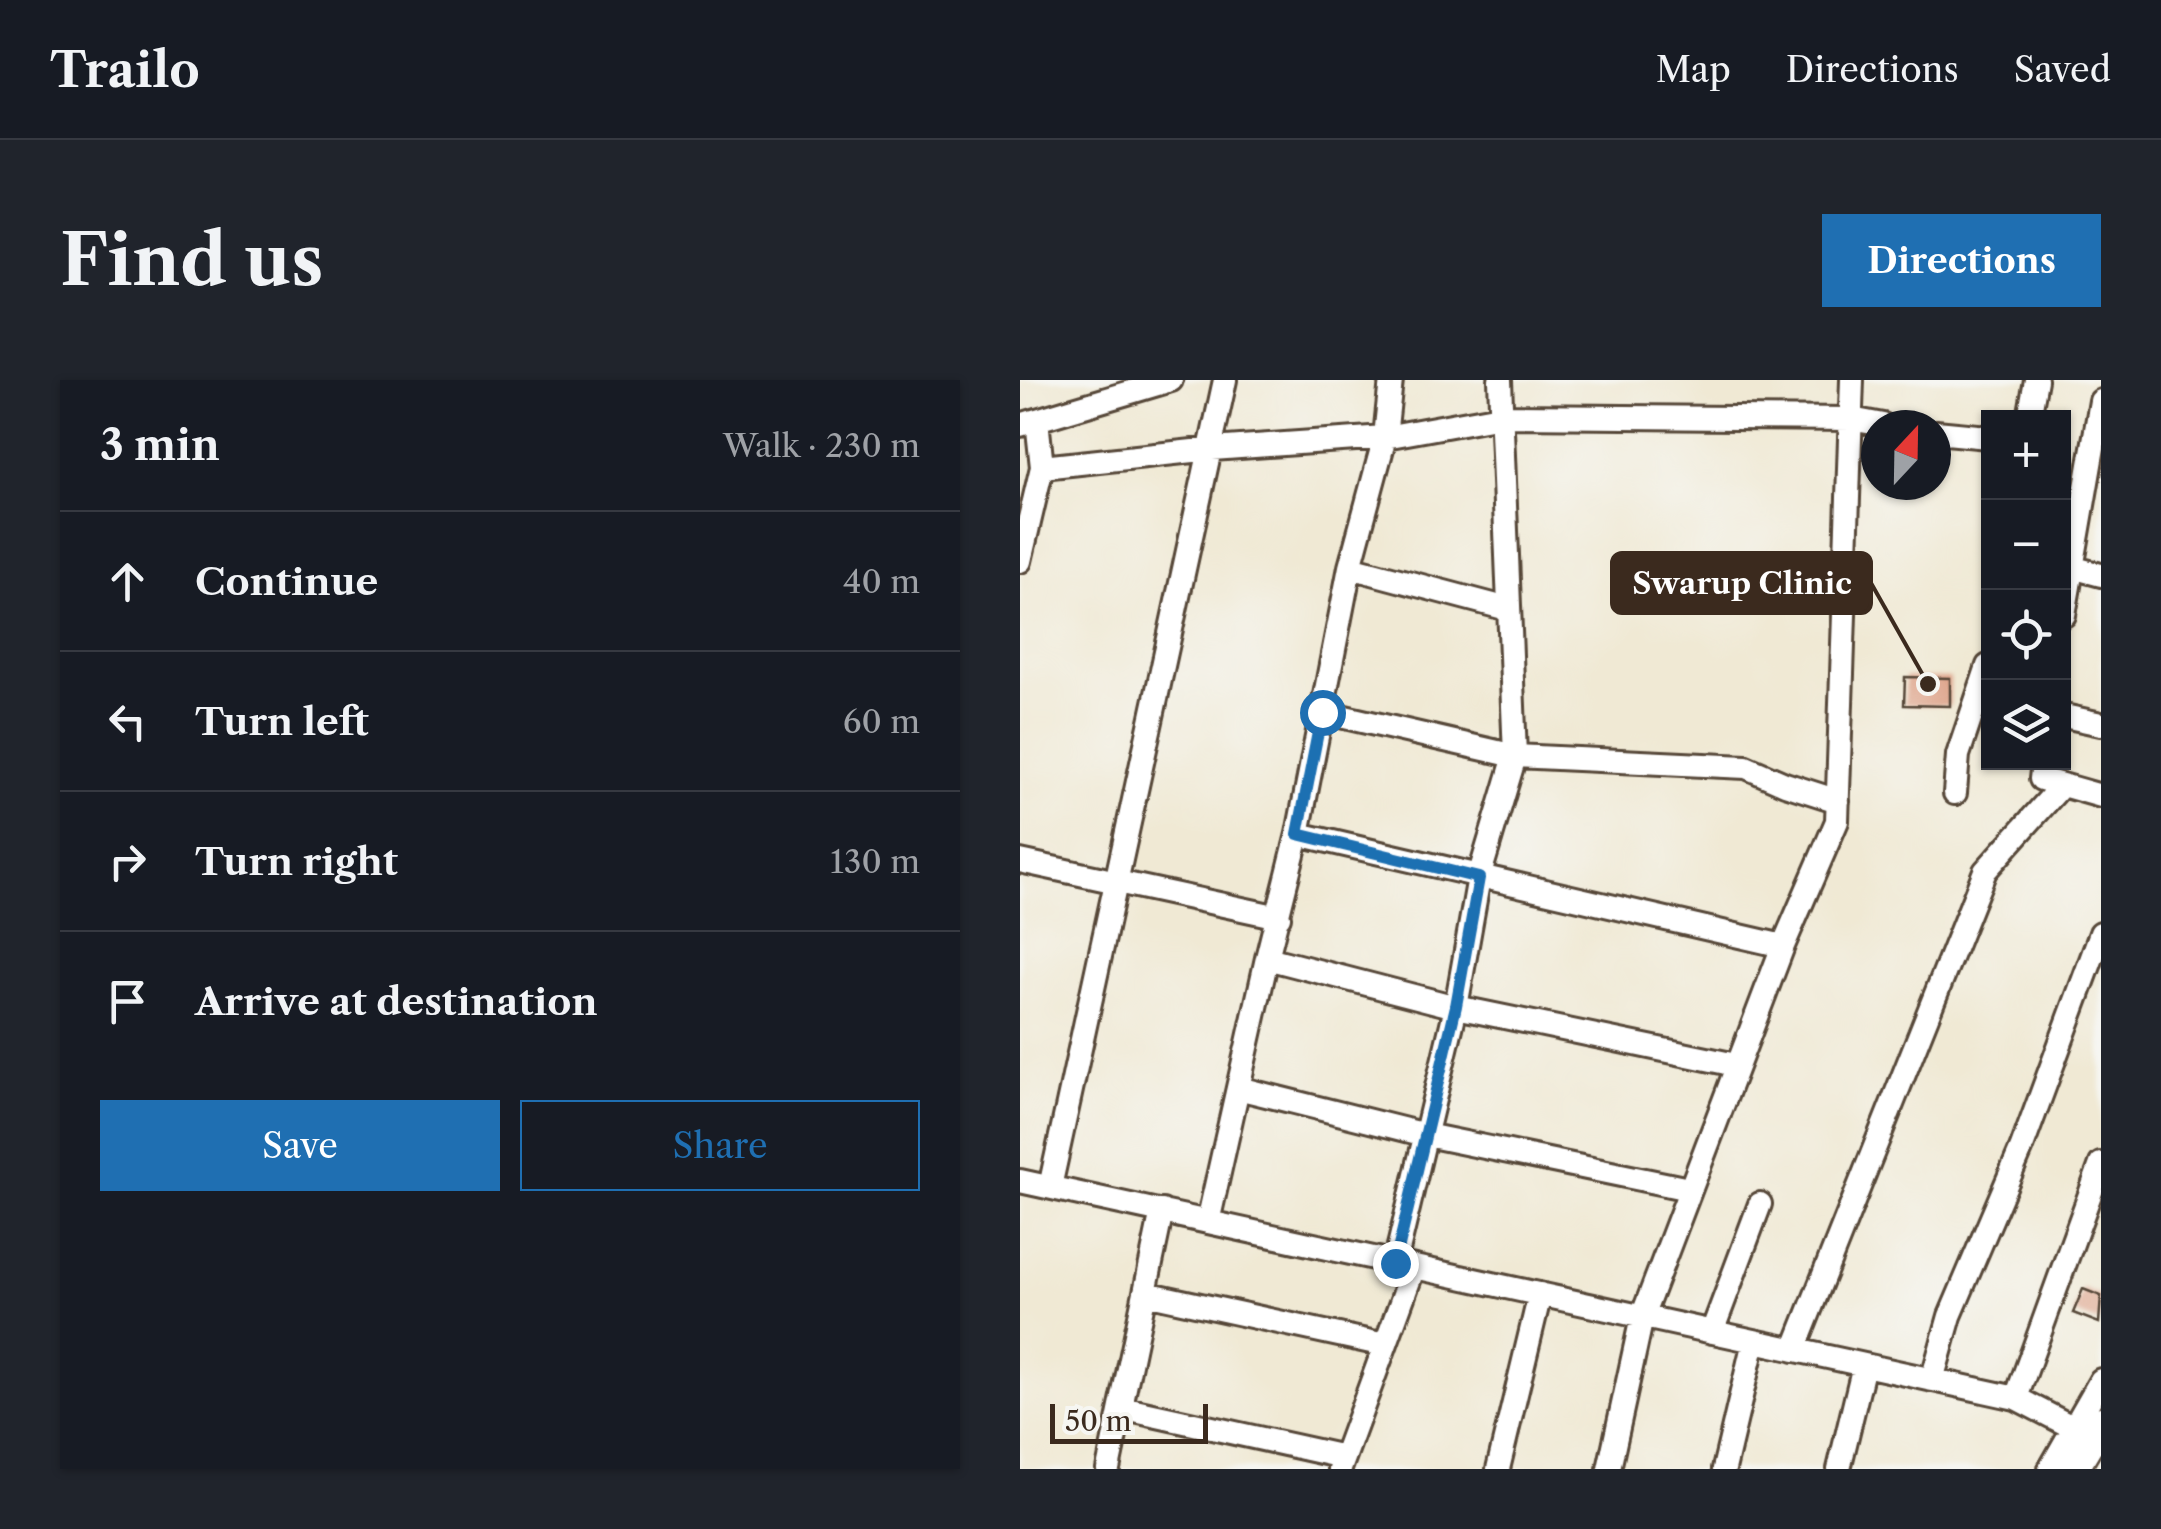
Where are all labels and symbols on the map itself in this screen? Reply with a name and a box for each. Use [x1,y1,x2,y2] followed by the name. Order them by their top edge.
[1861,410,1951,500] north arrow
[1612,553,1871,613] callout: Swarup Clinic
[1632,565,1852,602] text: Swarup Clinic
[1300,690,1346,736] route start
[1373,1241,1419,1287] route end
[1050,1399,1208,1444] scale bar

